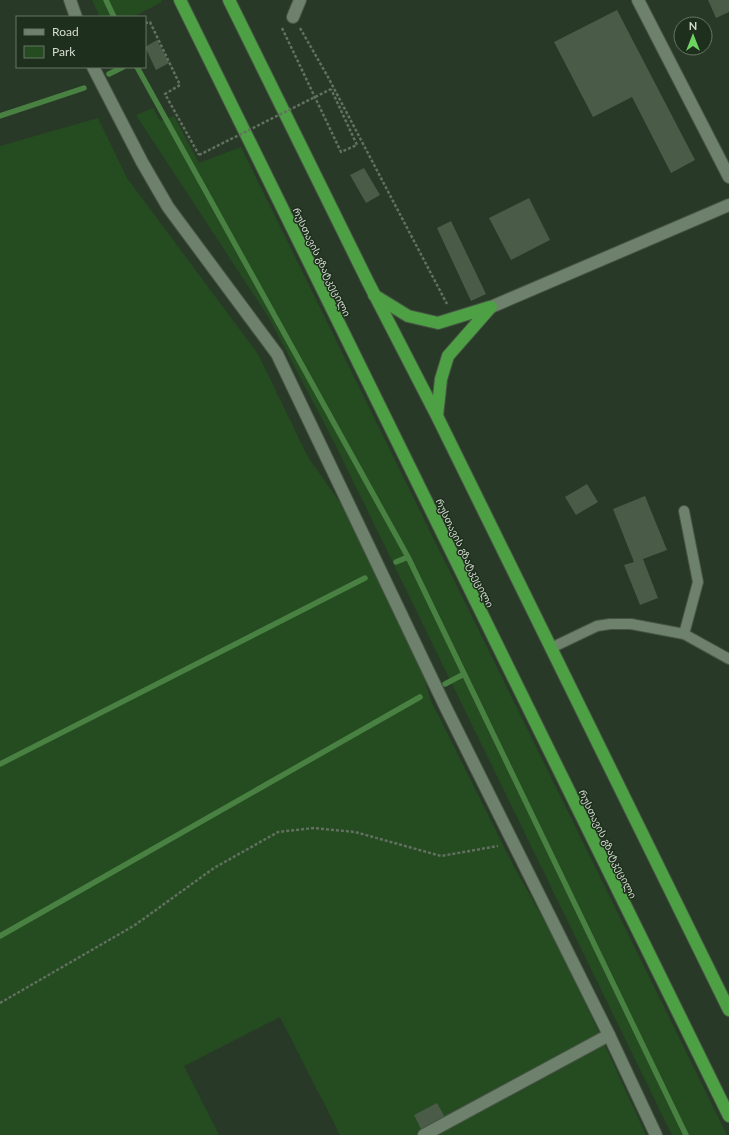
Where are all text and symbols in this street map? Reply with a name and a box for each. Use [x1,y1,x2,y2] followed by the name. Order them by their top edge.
[16,16,146,68] legend
[673,16,713,56] north arrow
[689,19,697,32] text: N
[52,24,79,39] text: Road
[52,44,76,59] text: Park
[290,206,354,319] street label: რუსთავის გზატკეცილი
[433,497,497,610] street label: რუსთავის გზატკეცილი
[576,788,640,901] street label: რუსთავის გზატკეცილი

